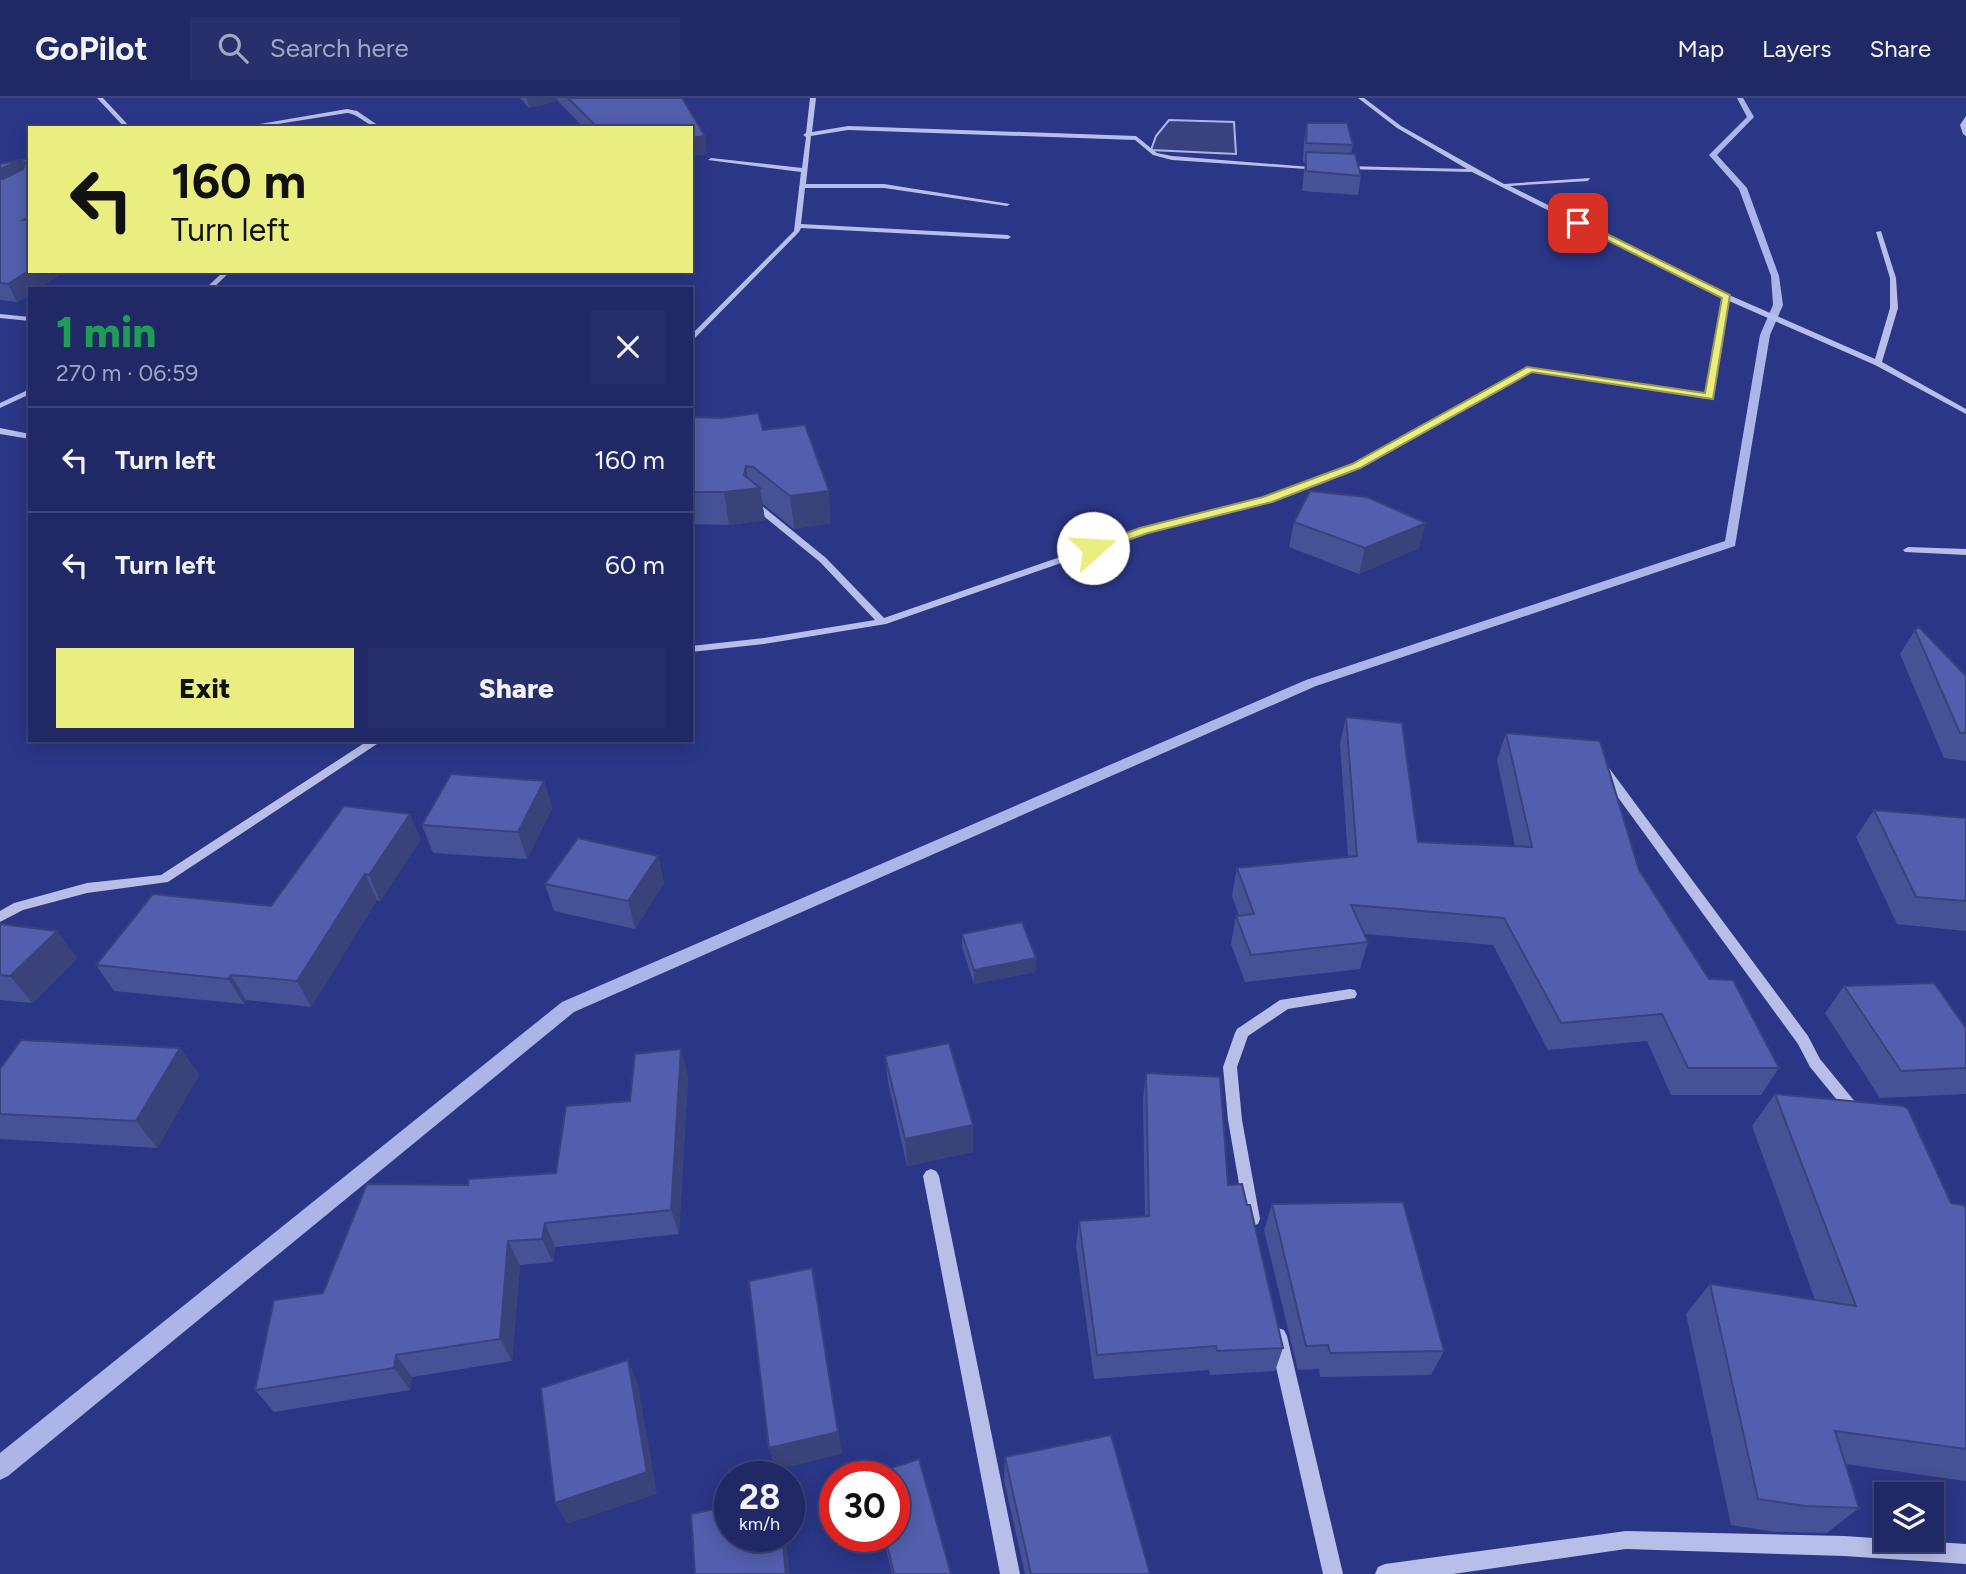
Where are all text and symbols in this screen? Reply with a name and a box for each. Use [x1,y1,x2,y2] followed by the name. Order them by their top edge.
[190,17,680,80] search box
[35,29,148,68] text: GoPilot
[214,29,252,67] icon: search
[270,32,409,64] text: Search here
[1677,34,1724,63] text: Map
[1762,34,1831,63] text: Layers
[1869,34,1931,63] text: Share
[171,151,306,210] text: 160 m
[56,154,147,245] icon: left
[1548,193,1608,253] pin
[1559,204,1597,242] icon: arrive
[171,211,290,249] text: Turn left
[56,307,156,358] text: 1 min
[591,310,665,384] button: close
[56,359,198,387] text: 270 m · 06:59
[56,441,94,479] icon: left
[115,444,216,476] text: Turn left
[594,444,665,476] text: 160 m
[1056,511,1130,585] position arrow
[56,546,94,584] icon: left
[115,549,216,581] text: Turn left
[605,549,665,581] text: 60 m
[56,648,354,728] button: Exit
[368,648,665,728] button: Share
[819,1461,910,1552] speed limit sign: 30
[739,1476,780,1518] text: 28
[1874,1482,1944,1552] map controls
[1874,1482,1944,1552] button: layers
[739,1513,780,1535] text: km/h

